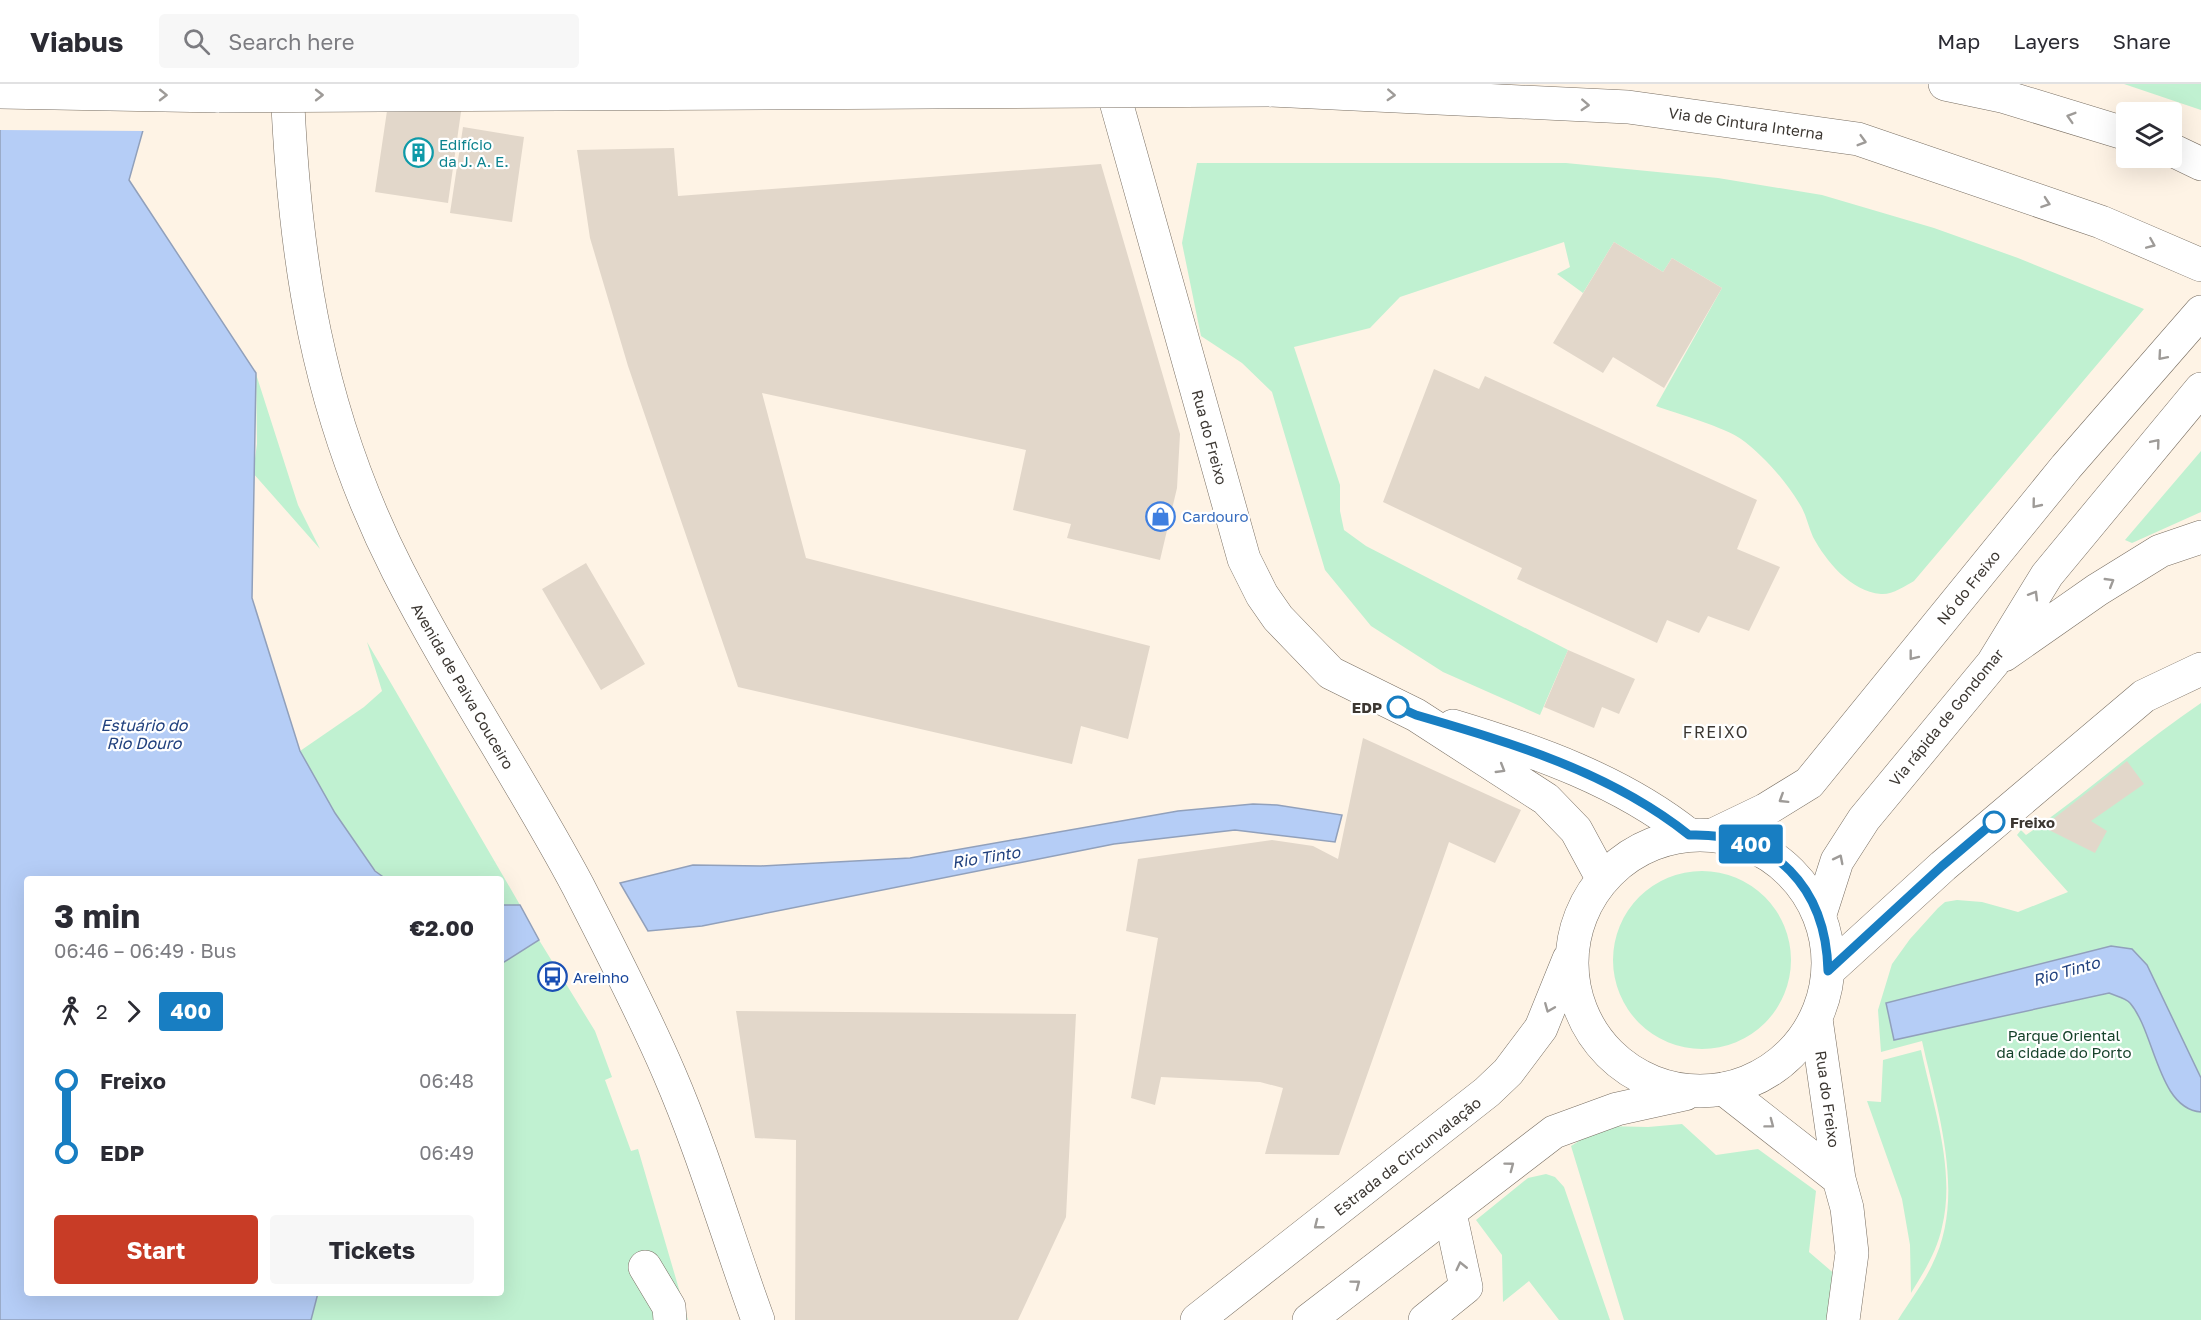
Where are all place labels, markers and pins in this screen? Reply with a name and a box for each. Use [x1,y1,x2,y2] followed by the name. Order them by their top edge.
[439,135,509,170] place label: Edifício da J. A. E.
[402,137,434,169] building icon: Edifício da J. A. E.
[1145,500,1177,532] shop icon: Cardouro
[1182,507,1248,525] place label: Cardouro
[1387,696,1409,718] marker: EDP
[1352,698,1382,716] place label: EDP
[1983,811,2005,833] marker: Freixo
[2010,813,2055,831] place label: Freixo
[536,961,568,993] bus stop icon: Areinho
[573,968,629,986] place label: Areinho

